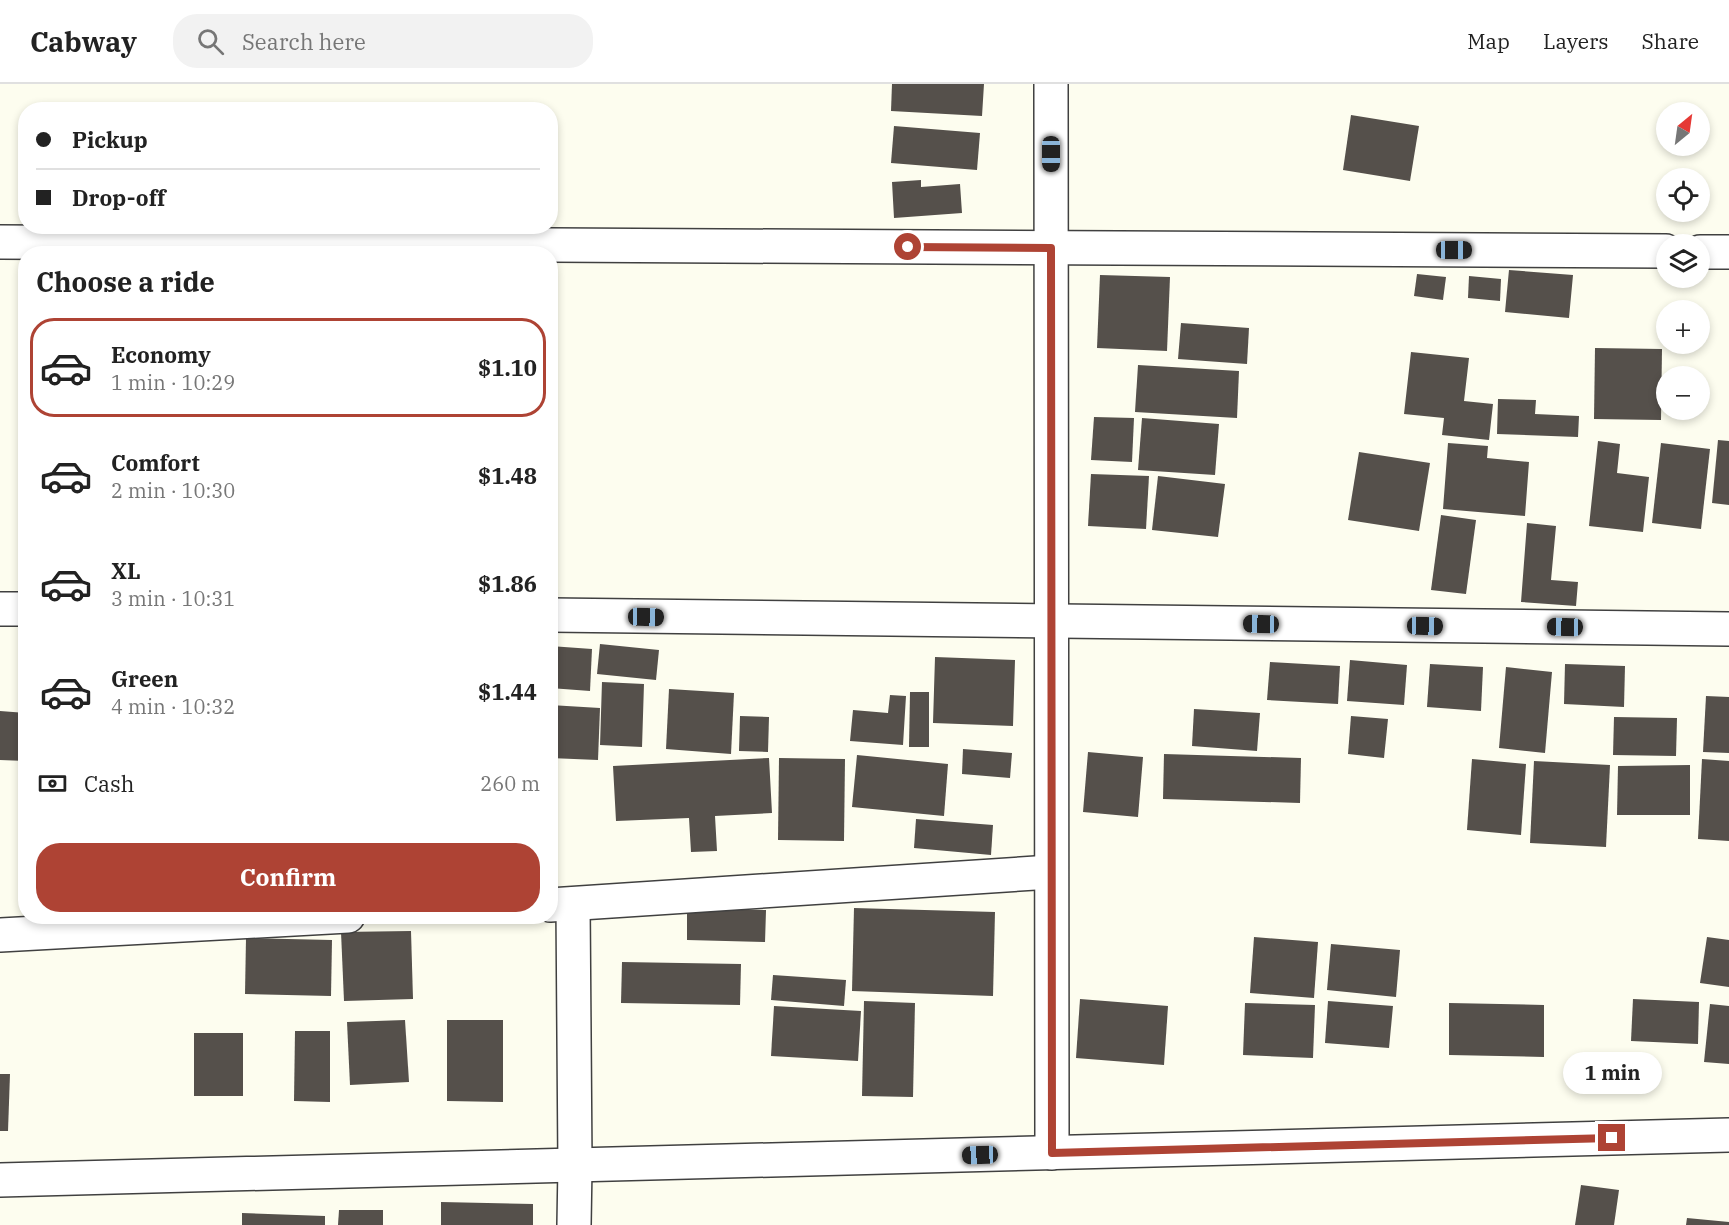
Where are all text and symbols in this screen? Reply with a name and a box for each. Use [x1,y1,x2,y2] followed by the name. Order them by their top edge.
[173,14,593,68] search box
[30,23,137,60] text: Cabway
[194,25,227,58] icon: search
[242,27,366,56] text: Search here
[1467,27,1510,55] text: Map
[1543,27,1609,55] text: Layers
[1642,27,1699,55] text: Share
[1656,102,1710,156] north arrow
[1656,102,1710,420] map controls
[72,125,148,154] text: Pickup
[1042,136,1060,172] car
[1656,168,1710,222] button: locate
[72,183,166,212] text: Drop-off
[894,233,921,260] route start
[1656,234,1710,288] button: layers
[1436,241,1472,259] car
[36,264,215,299] text: Choose a ride
[1656,300,1710,354] button: +
[111,340,211,369] text: Economy
[39,341,93,395] icon: car
[478,353,537,382] text: $1.10
[1656,366,1710,420] button: −
[111,369,235,396] text: 1 min · 10:29
[111,448,200,477] text: Comfort
[39,449,93,503] icon: car
[478,461,537,490] text: $1.48
[111,477,235,504] text: 2 min · 10:30
[111,556,141,585] text: XL
[39,557,93,611] icon: car
[478,569,537,598] text: $1.86
[111,585,235,612] text: 3 min · 10:31
[628,608,664,626] car
[1243,615,1279,633] car
[1407,617,1443,635] car
[1547,618,1583,636] car
[111,664,178,693] text: Green
[39,665,93,719] icon: car
[478,677,537,706] text: $1.44
[111,693,235,720] text: 4 min · 10:32
[36,767,69,800] icon: cash
[84,769,135,798] text: Cash
[480,770,540,797] text: 260 m
[36,843,540,912] button: Confirm
[1562,1051,1662,1093] callout: 1 min
[1585,1059,1641,1086] text: 1 min
[1598,1124,1625,1151] route end
[962,1145,998,1165] car

